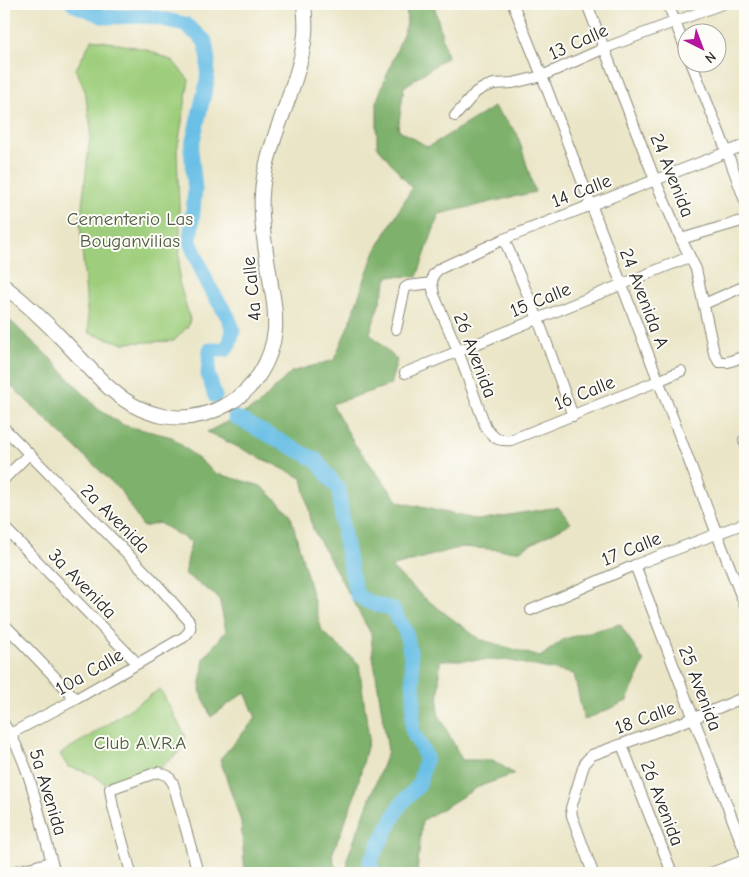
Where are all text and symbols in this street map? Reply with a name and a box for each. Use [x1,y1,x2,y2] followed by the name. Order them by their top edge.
[545,19,612,65] street label: 13 Calle
[676,22,726,72] north arrow
[701,48,719,67] text: N
[645,130,699,220] street label: 24 Avenida
[548,169,614,212] street label: 14 Calle
[67,208,193,252] park label: Cementerio Las Bouganvilias
[615,245,673,352] street label: 24 Avenida A
[238,256,266,322] street label: 4a Calle
[507,278,574,322] street label: 15 Calle
[449,310,501,401] street label: 26 Avenida
[551,371,618,415] street label: 16 Calle
[76,479,155,558] street label: 2a Avenida
[598,527,664,571] street label: 17 Calle
[44,544,121,623] street label: 3a Avenida
[674,643,726,734] street label: 25 Avenida
[52,644,127,700] street label: 10a Calle
[612,697,679,739] street label: 18 Calle
[94,732,186,754] park label: Club A.V.R.A
[24,746,72,838] street label: 5a Avenida
[636,758,688,849] street label: 26 Avenida

